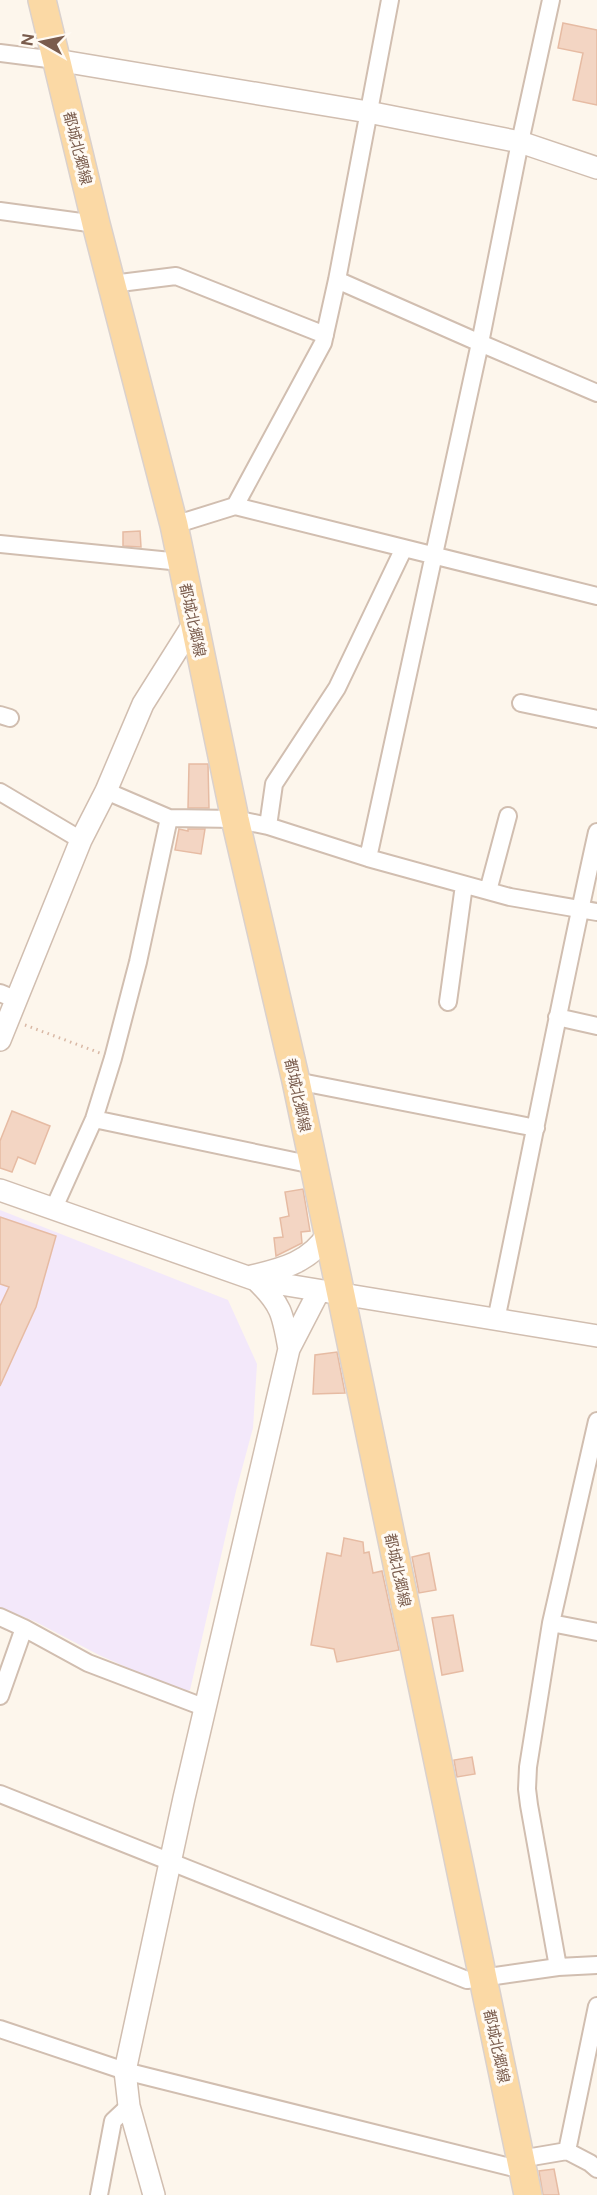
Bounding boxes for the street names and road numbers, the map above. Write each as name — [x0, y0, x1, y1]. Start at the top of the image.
street label: 都城北郷線 — [61, 110, 95, 186]
street label: 都城北郷線 — [177, 582, 209, 658]
street label: 都城北郷線 — [282, 1057, 314, 1133]
street label: 都城北郷線 — [382, 1532, 414, 1608]
street label: 都城北郷線 — [481, 2008, 513, 2084]

